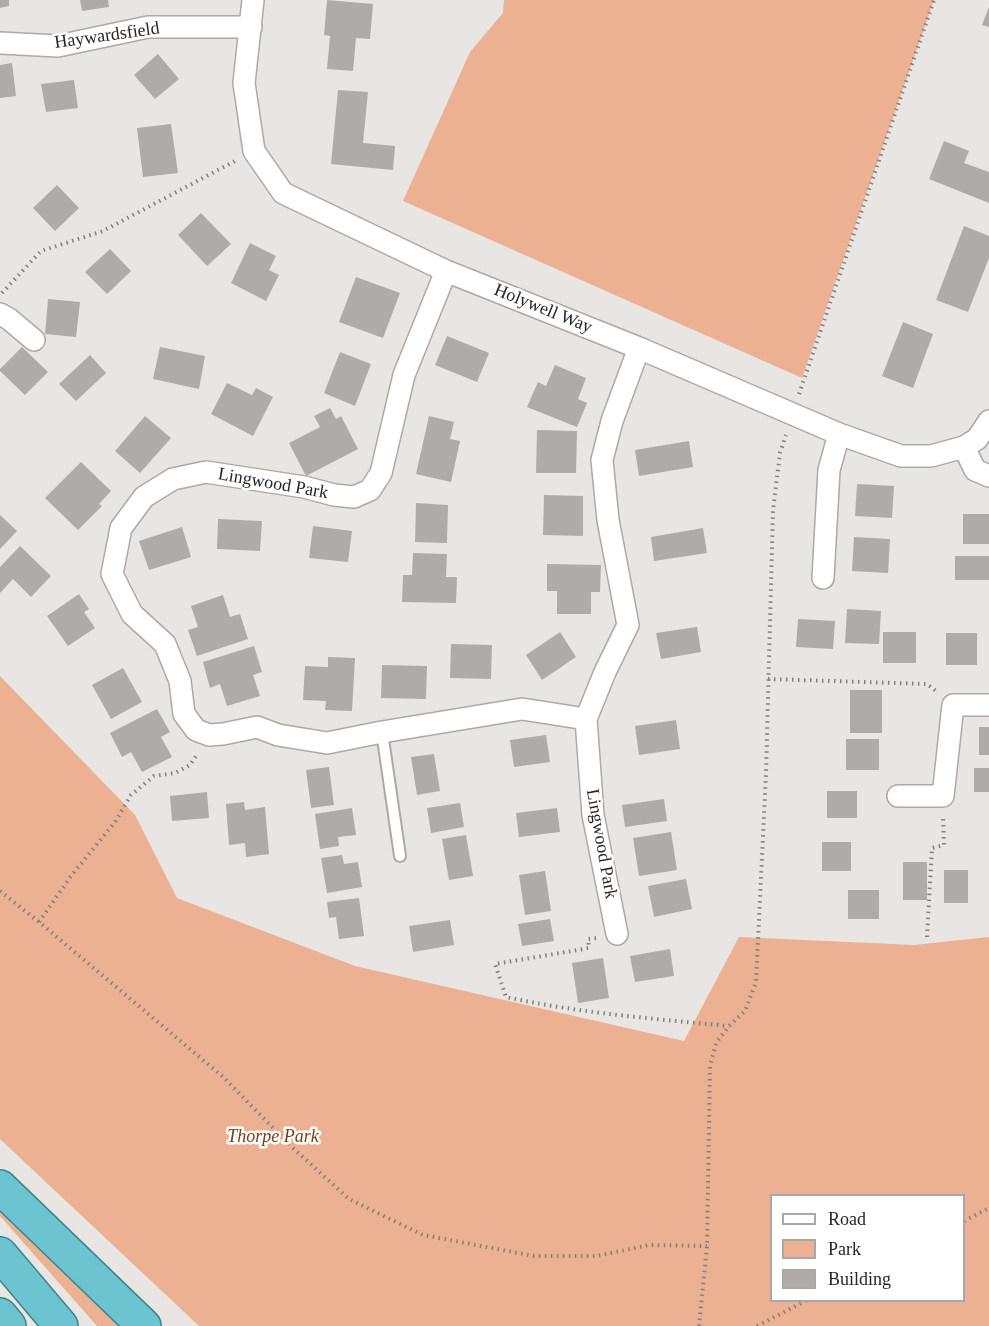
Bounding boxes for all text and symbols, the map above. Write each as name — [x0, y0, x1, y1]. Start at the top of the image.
street label: Haywardsfield — [53, 18, 161, 54]
street label: Holywell Way — [491, 280, 595, 338]
street label: Lingwood Park — [216, 464, 330, 504]
street label: Lingwood Park — [581, 787, 621, 901]
park label: Thorpe Park — [227, 1126, 319, 1148]
legend — [770, 1194, 965, 1302]
text: Road — [828, 1209, 866, 1229]
text: Park — [828, 1239, 861, 1259]
text: Building — [828, 1269, 891, 1289]

